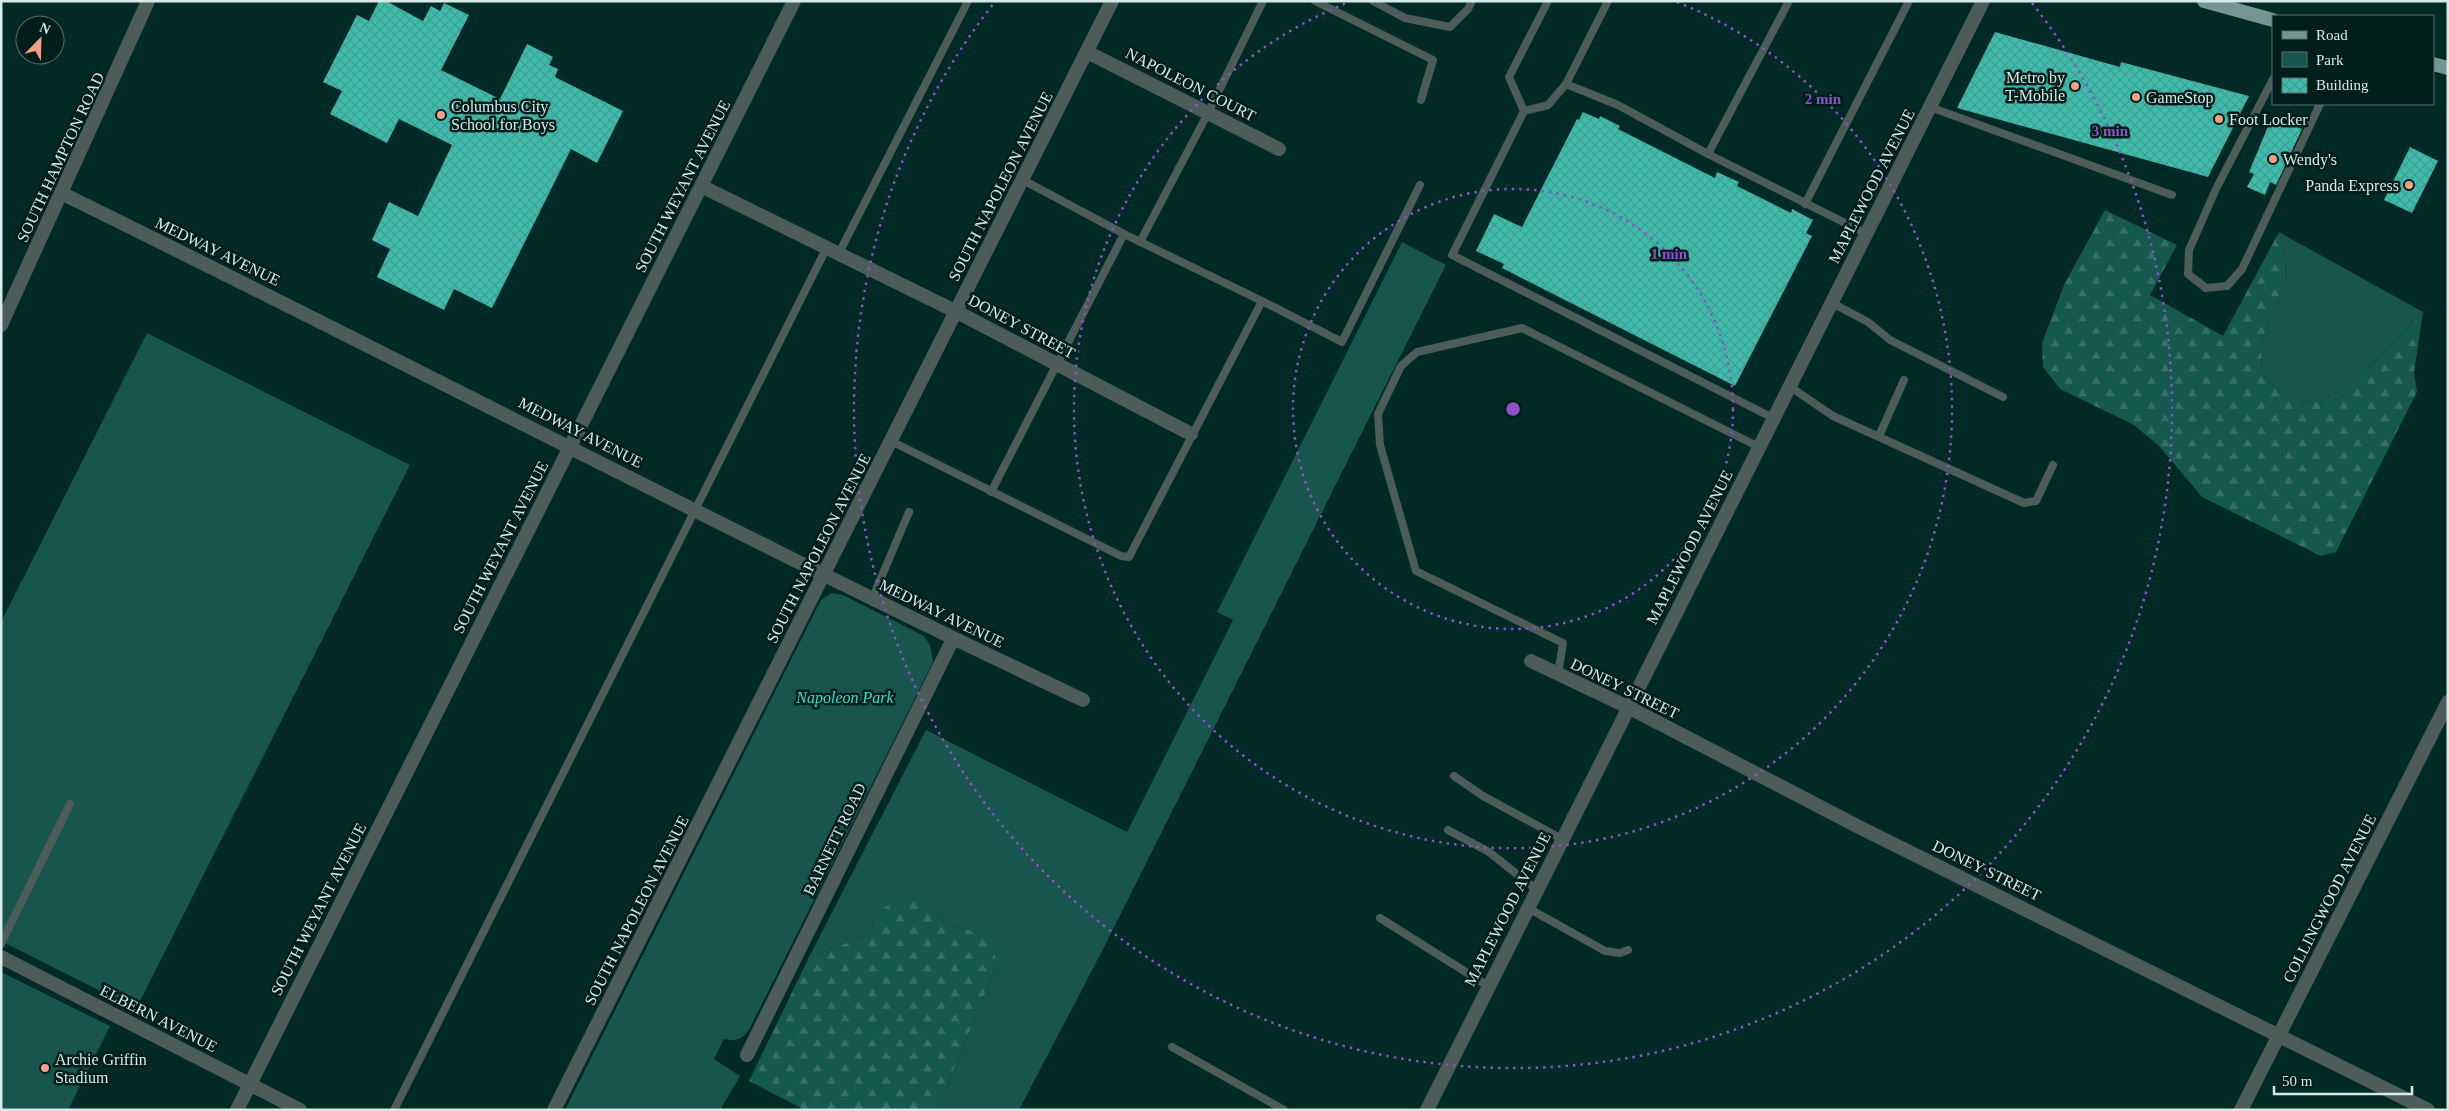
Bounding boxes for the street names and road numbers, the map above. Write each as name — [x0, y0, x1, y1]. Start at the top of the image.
street label: NAPOLEON COURT — [1123, 44, 1259, 125]
street label: SOUTH HAMPTON ROAD — [14, 70, 107, 245]
street label: SOUTH NAPOLEON AVENUE — [945, 89, 1056, 284]
street label: SOUTH WEYANT AVENUE — [631, 97, 733, 275]
street label: MAPLEWOOD AVENUE — [1825, 106, 1918, 266]
street label: MEDWAY AVENUE — [153, 214, 283, 289]
street label: DONEY STREET — [966, 291, 1078, 362]
street label: MEDWAY AVENUE — [516, 394, 646, 471]
street label: SOUTH NAPOLEON AVENUE — [763, 451, 874, 646]
street label: SOUTH WEYANT AVENUE — [449, 458, 551, 636]
street label: MAPLEWOOD AVENUE — [1643, 467, 1736, 627]
street label: MEDWAY AVENUE — [877, 576, 1007, 651]
street label: DONEY STREET — [1568, 655, 1682, 722]
street label: BARNETT ROAD — [800, 780, 869, 898]
street label: COLLINGWOOD AVENUE — [2279, 811, 2379, 985]
street label: SOUTH NAPOLEON AVENUE — [581, 813, 692, 1008]
street label: SOUTH WEYANT AVENUE — [267, 820, 369, 998]
street label: MAPLEWOOD AVENUE — [1461, 829, 1554, 989]
street label: DONEY STREET — [1930, 837, 2044, 904]
street label: ELBERN AVENUE — [97, 982, 220, 1055]

